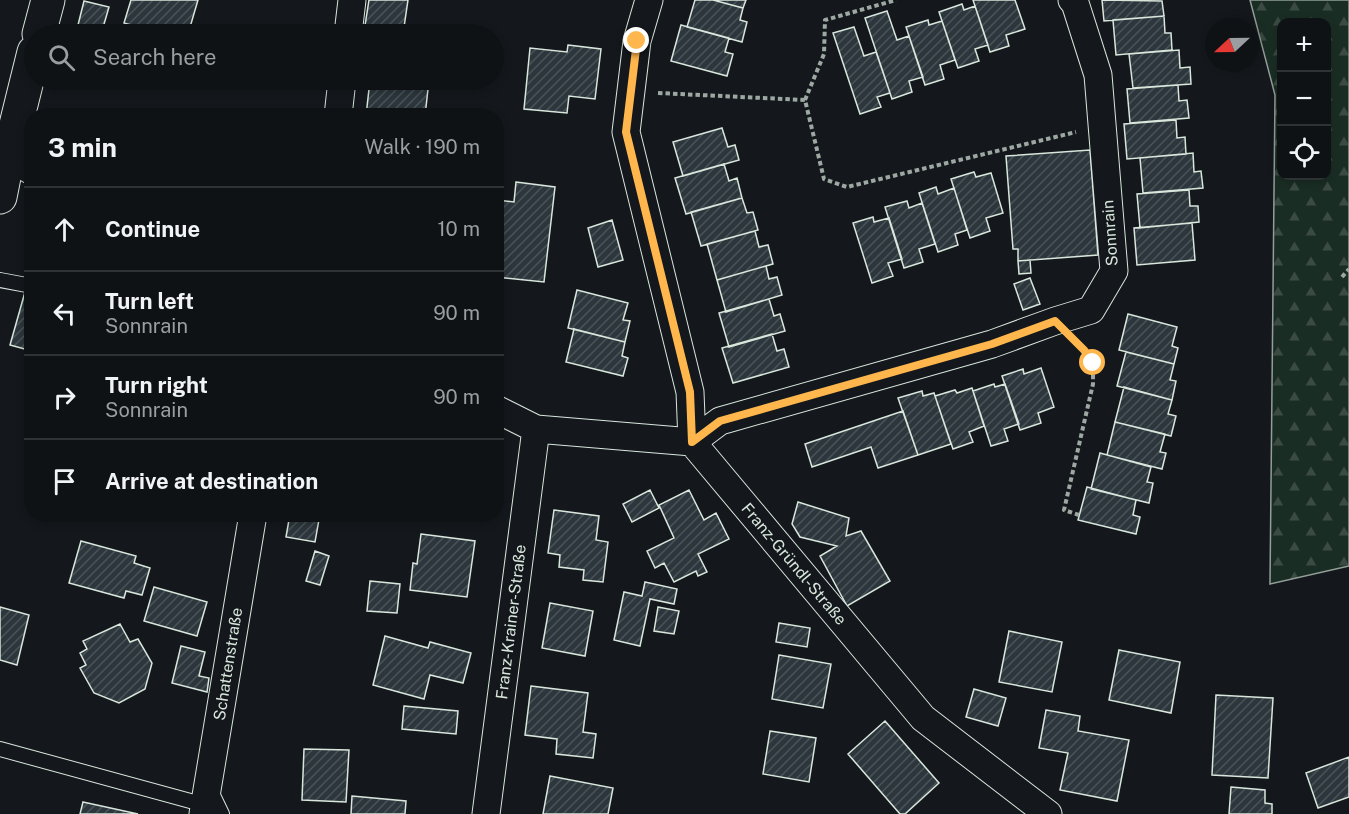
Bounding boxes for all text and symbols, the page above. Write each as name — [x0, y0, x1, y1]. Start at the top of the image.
north arrow — [1205, 18, 1259, 72]
map controls — [1277, 18, 1331, 180]
button: + — [1277, 18, 1331, 72]
search box — [24, 24, 504, 90]
route end — [623, 27, 649, 53]
icon: search — [45, 41, 78, 74]
text: Search here — [93, 44, 217, 70]
button: − — [1277, 72, 1331, 126]
button: locate — [1277, 126, 1331, 180]
text: 3 min — [48, 132, 117, 163]
text: Walk · 190 m — [364, 135, 480, 159]
street label: Sonnrain — [1098, 199, 1122, 267]
icon: ahead — [48, 213, 81, 246]
text: Continue — [105, 216, 200, 242]
text: 10 m — [437, 217, 480, 241]
text: Turn left — [105, 288, 194, 314]
icon: left — [48, 297, 81, 330]
text: 90 m — [433, 301, 480, 325]
text: Sonnrain — [105, 314, 188, 338]
route start — [1079, 349, 1105, 375]
text: Turn right — [105, 372, 208, 398]
icon: right — [48, 381, 81, 414]
text: 90 m — [433, 385, 480, 409]
text: Sonnrain — [105, 398, 188, 422]
icon: arrive — [48, 465, 81, 498]
text: Arrive at destination — [105, 468, 318, 494]
street label: Franz-Gründl-Straße — [737, 499, 851, 629]
street label: Franz-Krainer-Straße — [492, 543, 530, 701]
street label: Schattenstraße — [210, 606, 246, 722]

